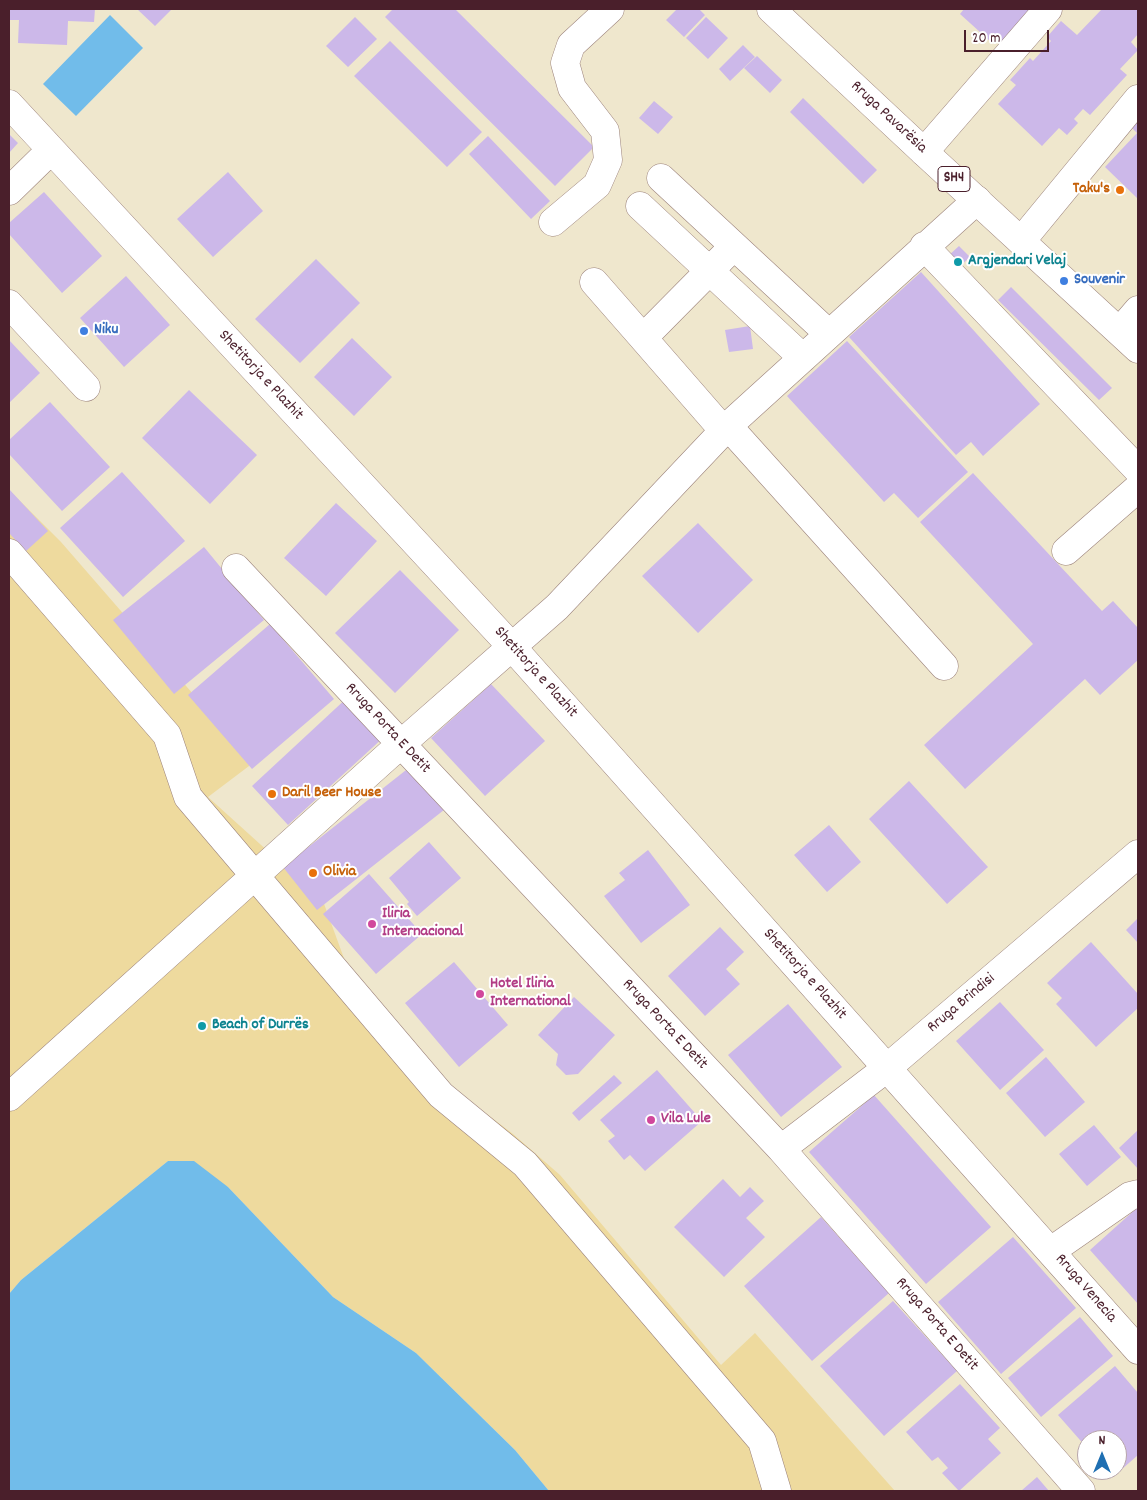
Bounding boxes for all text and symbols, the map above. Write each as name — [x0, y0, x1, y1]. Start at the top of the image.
scale bar — [967, 20, 1052, 52]
text: 20 m — [972, 28, 1000, 50]
street label: Rruga Pavarësia — [846, 78, 930, 158]
road number: SH4 — [938, 166, 970, 192]
place label: Taku's — [1073, 180, 1110, 200]
marker: Taku's — [1114, 184, 1126, 196]
place label: Argjendari Velaj — [968, 252, 1066, 272]
marker: Argjendari Velaj — [952, 256, 964, 268]
place label: Souvenir — [1074, 271, 1125, 291]
marker: Souvenir — [1058, 275, 1070, 287]
place label: Niku — [94, 321, 118, 341]
marker: Niku — [78, 325, 90, 337]
street label: Shetitorja e Plazhit — [213, 327, 307, 425]
street label: Shetitorja e Plazhit — [489, 623, 581, 723]
street label: Rruga Porta E Detit — [340, 680, 434, 778]
place label: Daril Beer House — [282, 784, 381, 804]
marker: Daril Beer House — [266, 788, 278, 800]
place label: Olivia — [323, 863, 356, 883]
marker: Olivia — [307, 867, 319, 879]
place label: Iliria Internacional — [382, 905, 463, 943]
marker: Iliria Internacional — [366, 918, 378, 930]
street label: Shetitorja e Plazhit — [758, 925, 850, 1025]
street label: Rruga Brindisi — [924, 970, 1000, 1038]
place label: Hotel Iliria International — [490, 975, 571, 1013]
street label: Rruga Porta E Detit — [617, 976, 711, 1074]
marker: Hotel Iliria International — [474, 988, 486, 1000]
place label: Beach of Durrës — [212, 1016, 309, 1036]
marker: Beach of Durrës — [196, 1020, 208, 1032]
place label: Vila Lule — [661, 1110, 711, 1130]
marker: Vila Lule — [645, 1114, 657, 1126]
street label: Rruga Venecia — [1050, 1251, 1120, 1327]
street label: Rruga Porta E Detit — [890, 1274, 982, 1376]
north arrow — [1077, 1430, 1127, 1480]
text: N — [1099, 1431, 1105, 1451]

